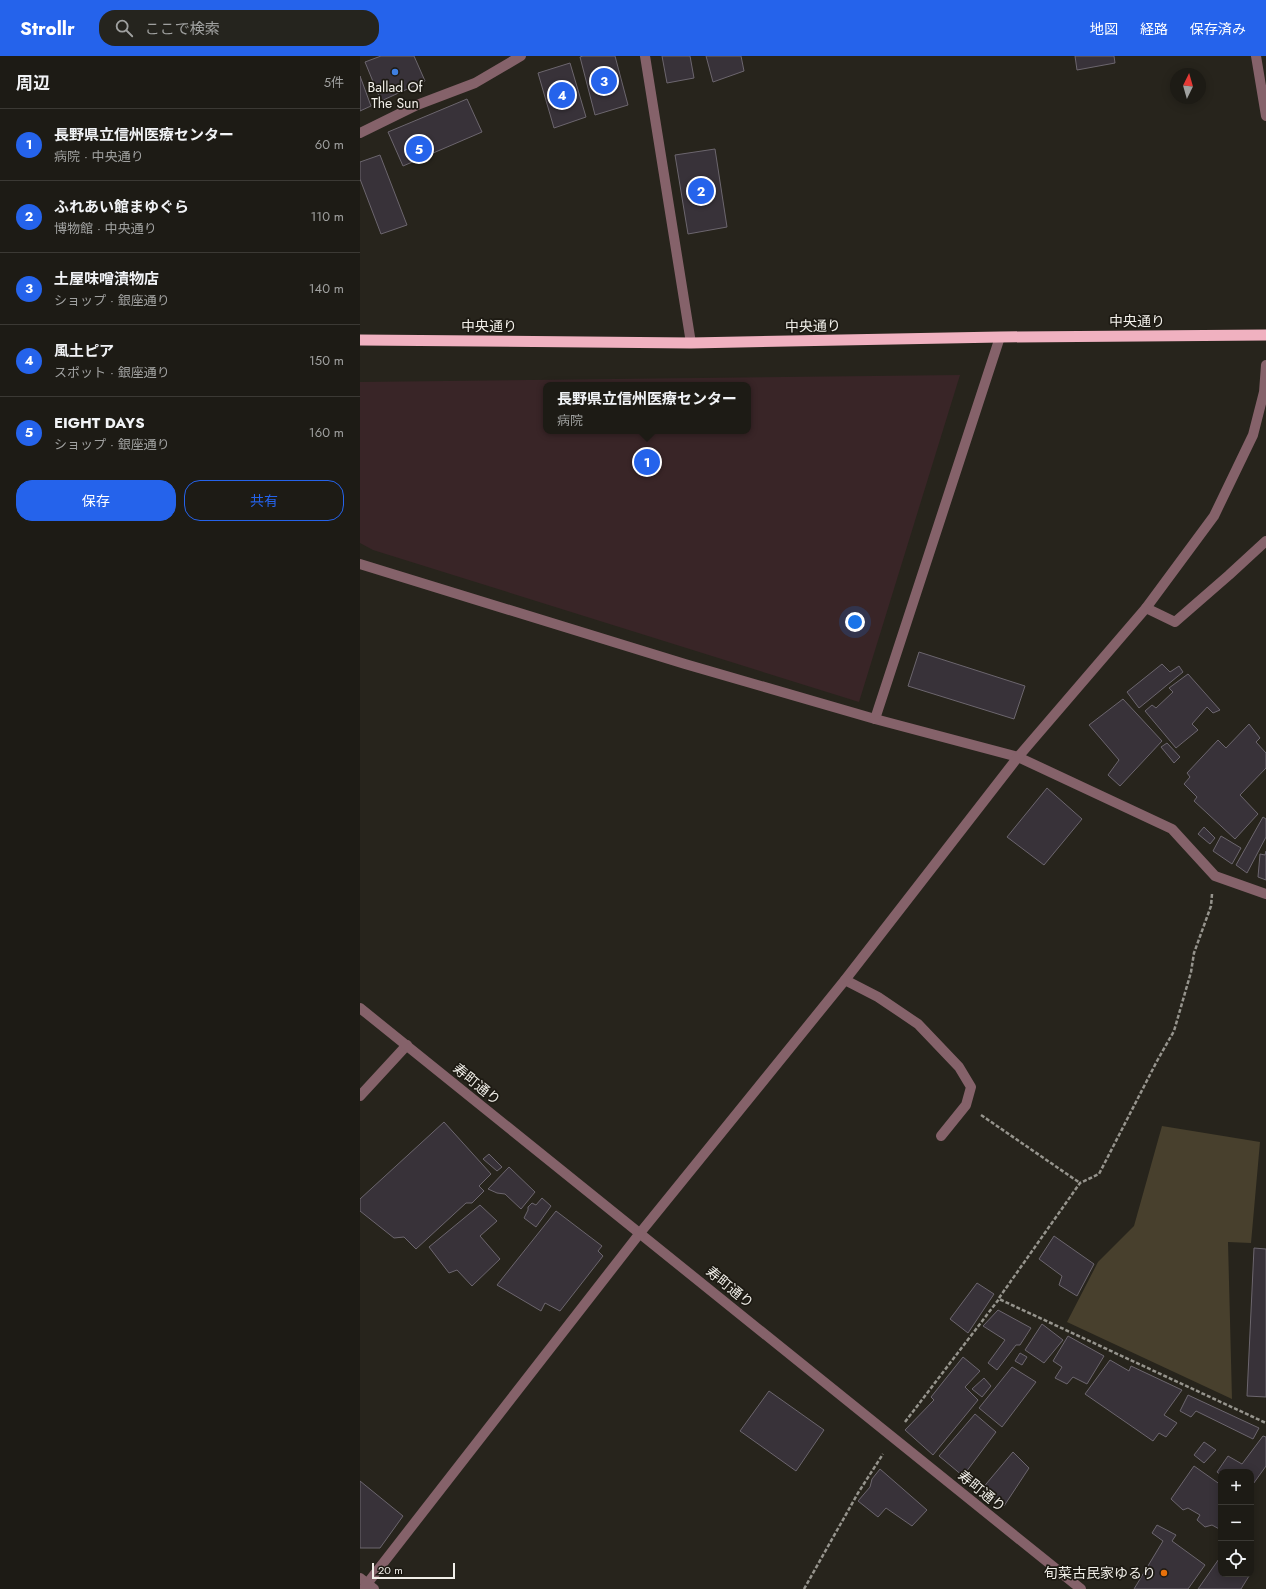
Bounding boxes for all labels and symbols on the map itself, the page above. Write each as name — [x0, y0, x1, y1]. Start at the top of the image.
pin: 3 — [591, 66, 617, 96]
marker: Ballad Of The Sun — [390, 67, 400, 77]
north arrow — [1170, 68, 1206, 104]
place label: Ballad Of The Sun — [368, 77, 423, 113]
pin: 4 — [549, 80, 575, 110]
pin: 5 — [406, 134, 432, 164]
pin: 2 — [688, 176, 714, 206]
street label: 中央通り — [1109, 311, 1165, 331]
street label: 中央通り — [461, 316, 517, 336]
street label: 中央通り — [785, 316, 841, 336]
pin: 1 — [634, 447, 660, 477]
your location — [845, 612, 865, 632]
street label: 寿町通り — [449, 1059, 505, 1109]
street label: 寿町通り — [702, 1262, 758, 1312]
street label: 寿町通り — [954, 1466, 1010, 1516]
scale bar — [372, 1561, 455, 1580]
place label: 旬菜古民家ゆるり — [1044, 1563, 1156, 1583]
marker: 旬菜古民家ゆるり — [1159, 1568, 1169, 1578]

